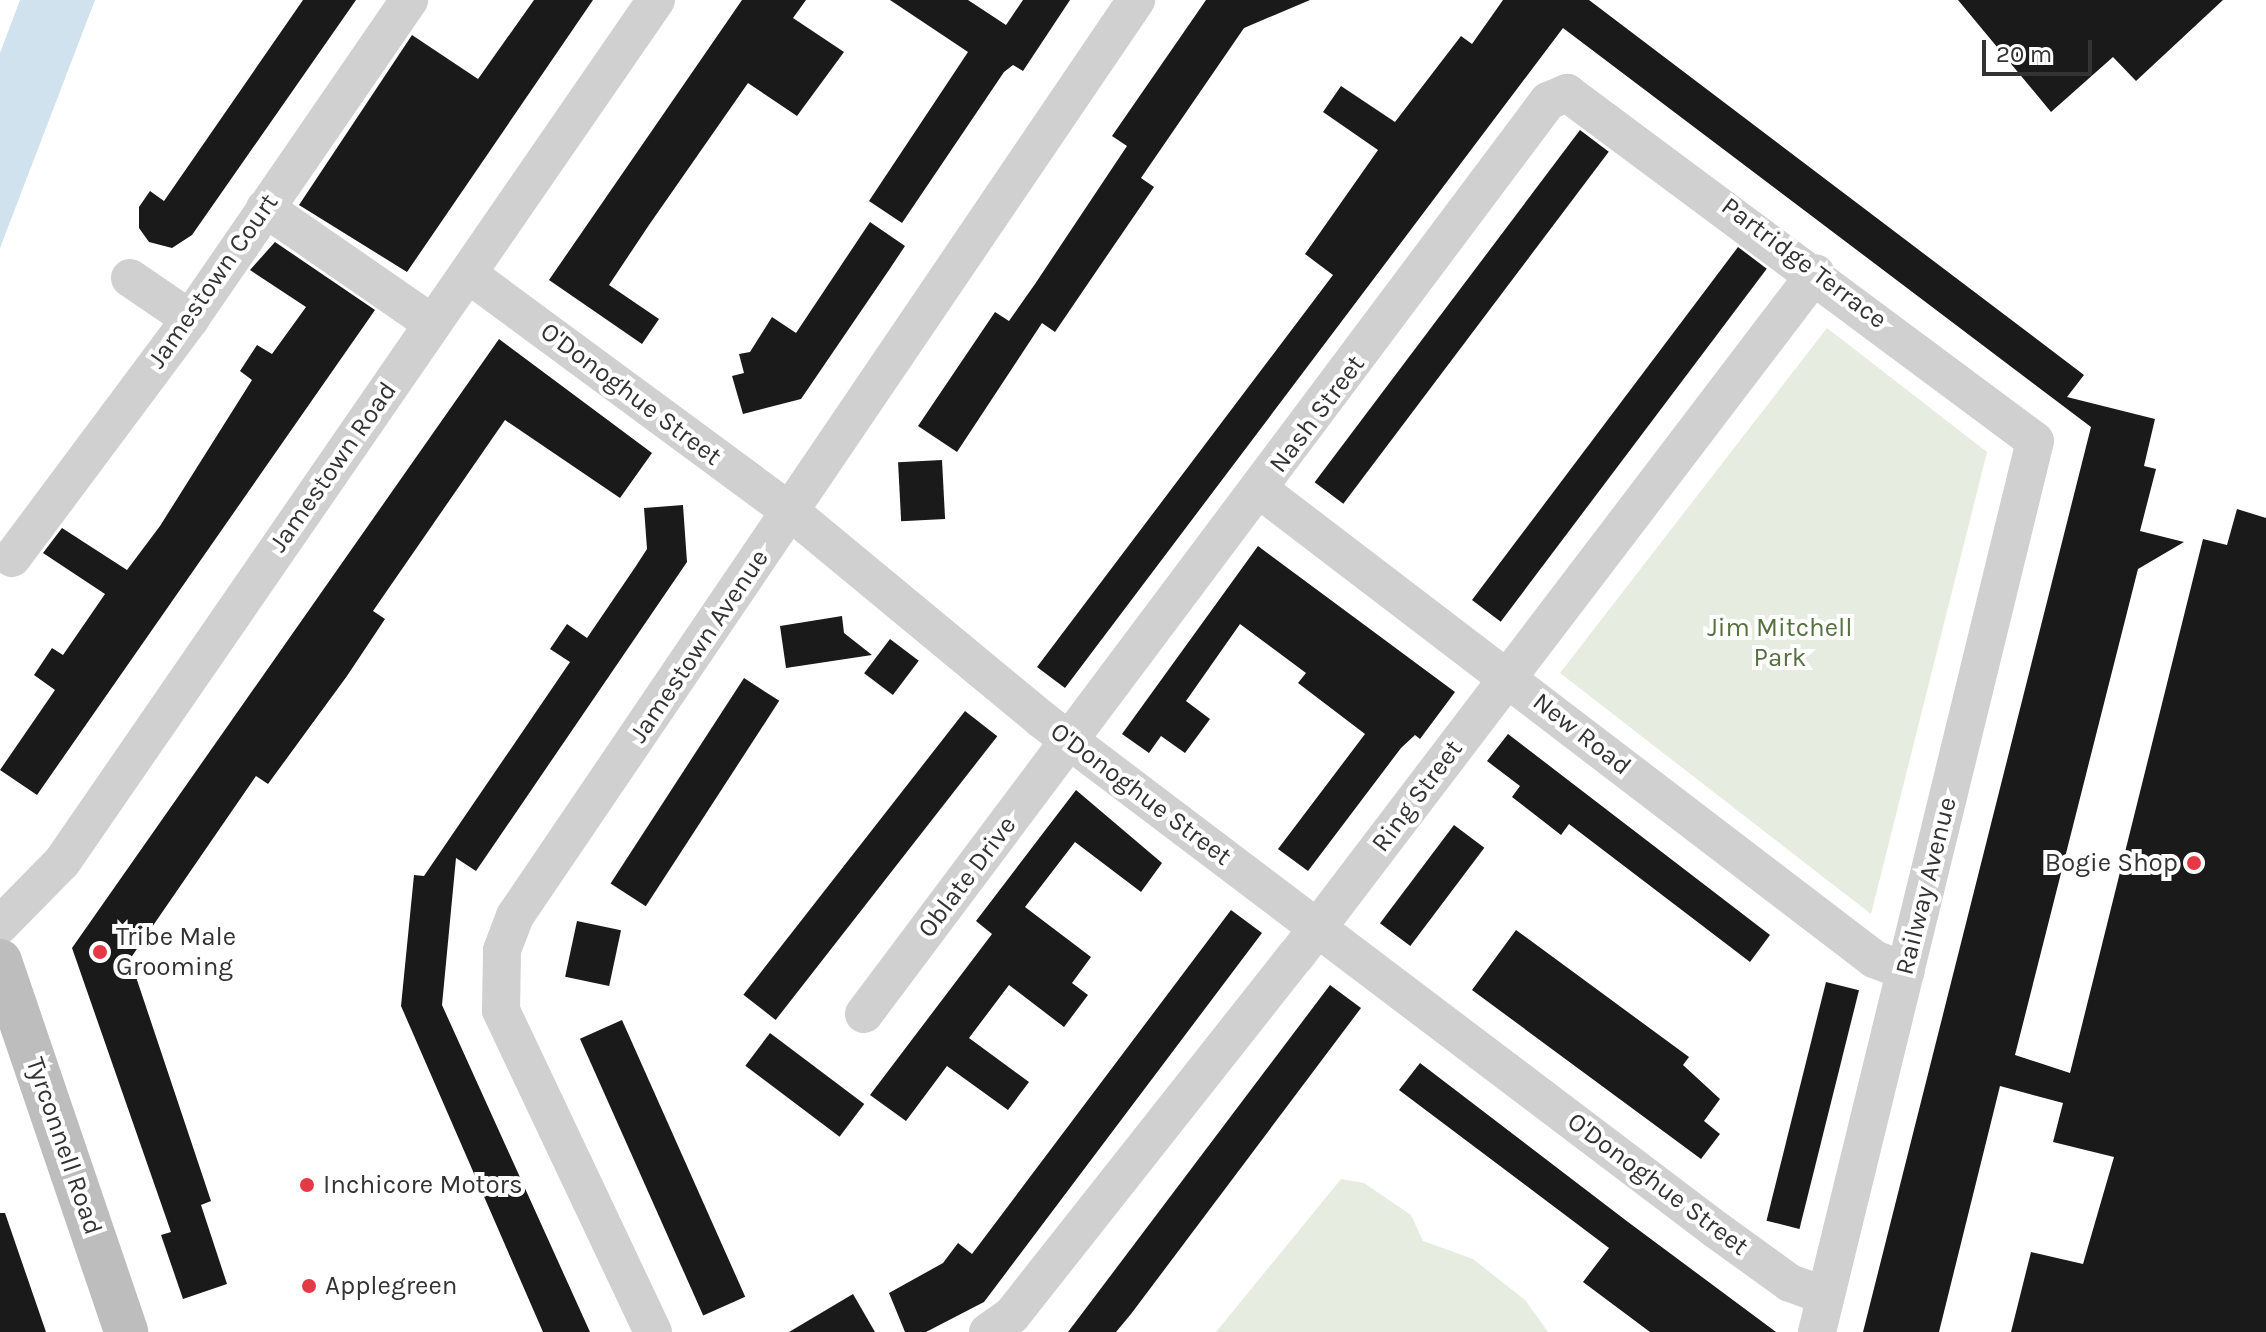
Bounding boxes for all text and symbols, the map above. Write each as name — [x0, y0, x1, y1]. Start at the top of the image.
scale bar — [1986, 24, 2096, 74]
text: 20 m — [1996, 40, 2052, 68]
street label: Jamestown Court — [141, 188, 285, 374]
street label: Partridge Terrace — [1715, 191, 1893, 335]
street label: O'Donoghue Street — [534, 316, 728, 472]
street label: Nash Street — [1263, 349, 1371, 479]
street label: Jamestown Road — [263, 376, 403, 558]
street label: Jamestown Avenue — [623, 543, 775, 749]
park label: Jim Mitchell Park — [1707, 612, 1853, 674]
street label: New Road — [1527, 686, 1637, 782]
street label: O'Donoghue Street — [1044, 716, 1238, 872]
street label: Ring Street — [1365, 734, 1469, 858]
street label: Railway Avenue — [1889, 794, 1963, 978]
street label: Oblate Drive — [911, 810, 1023, 944]
place label: Bogie Shop — [2045, 847, 2178, 879]
marker: Bogie Shop — [2185, 854, 2203, 872]
place label: Tribe Male Grooming — [116, 921, 236, 982]
marker: Tribe Male Grooming — [91, 943, 109, 961]
street label: Tyrconnell Road — [19, 1053, 109, 1239]
street label: O'Donoghue Street — [1561, 1106, 1755, 1262]
place label: Inchicore Motors — [323, 1169, 523, 1201]
marker: Inchicore Motors — [298, 1176, 316, 1194]
place label: Applegreen — [325, 1270, 457, 1302]
marker: Applegreen — [300, 1277, 318, 1295]

